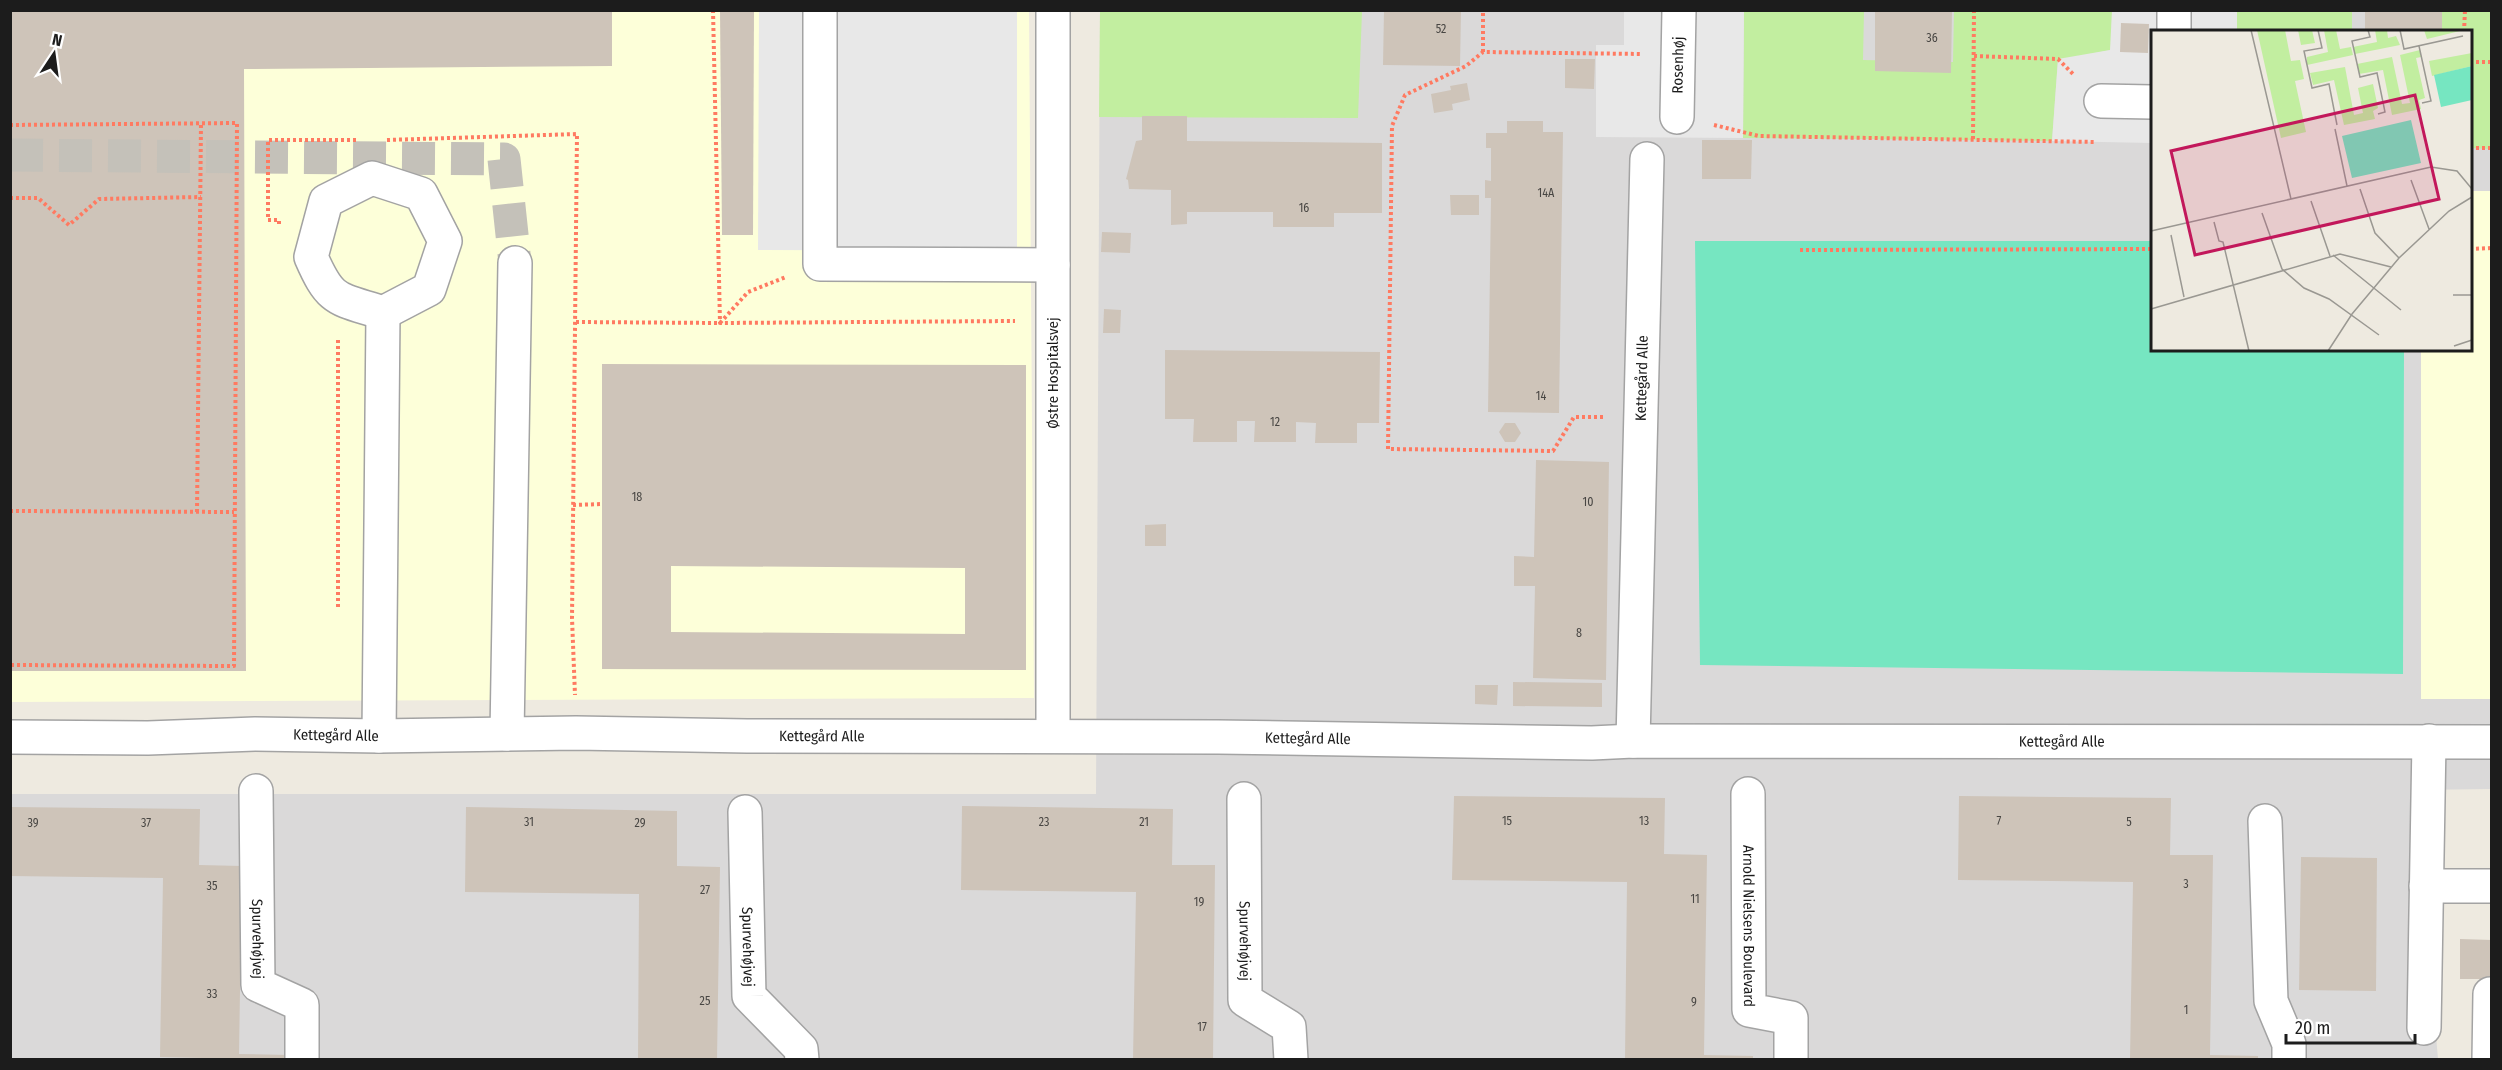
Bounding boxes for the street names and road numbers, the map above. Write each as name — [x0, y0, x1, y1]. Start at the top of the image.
street label: Rosenhøj — [1668, 36, 1688, 94]
street label: Østre Hospitalsvej — [1044, 317, 1062, 429]
street label: Kettegård Alle — [1632, 335, 1652, 421]
street label: Kettegård Alle — [293, 726, 379, 745]
street label: Kettegård Alle — [779, 727, 865, 745]
street label: Kettegård Alle — [1265, 729, 1351, 748]
street label: Kettegård Alle — [2019, 732, 2105, 751]
street label: Arnold Nielsens Boulevard — [1739, 845, 1758, 1007]
street label: Spurvehøjvej — [248, 899, 267, 979]
street label: Spurvehøjvej — [1236, 901, 1254, 981]
street label: Spurvehøjvej — [738, 907, 758, 987]

